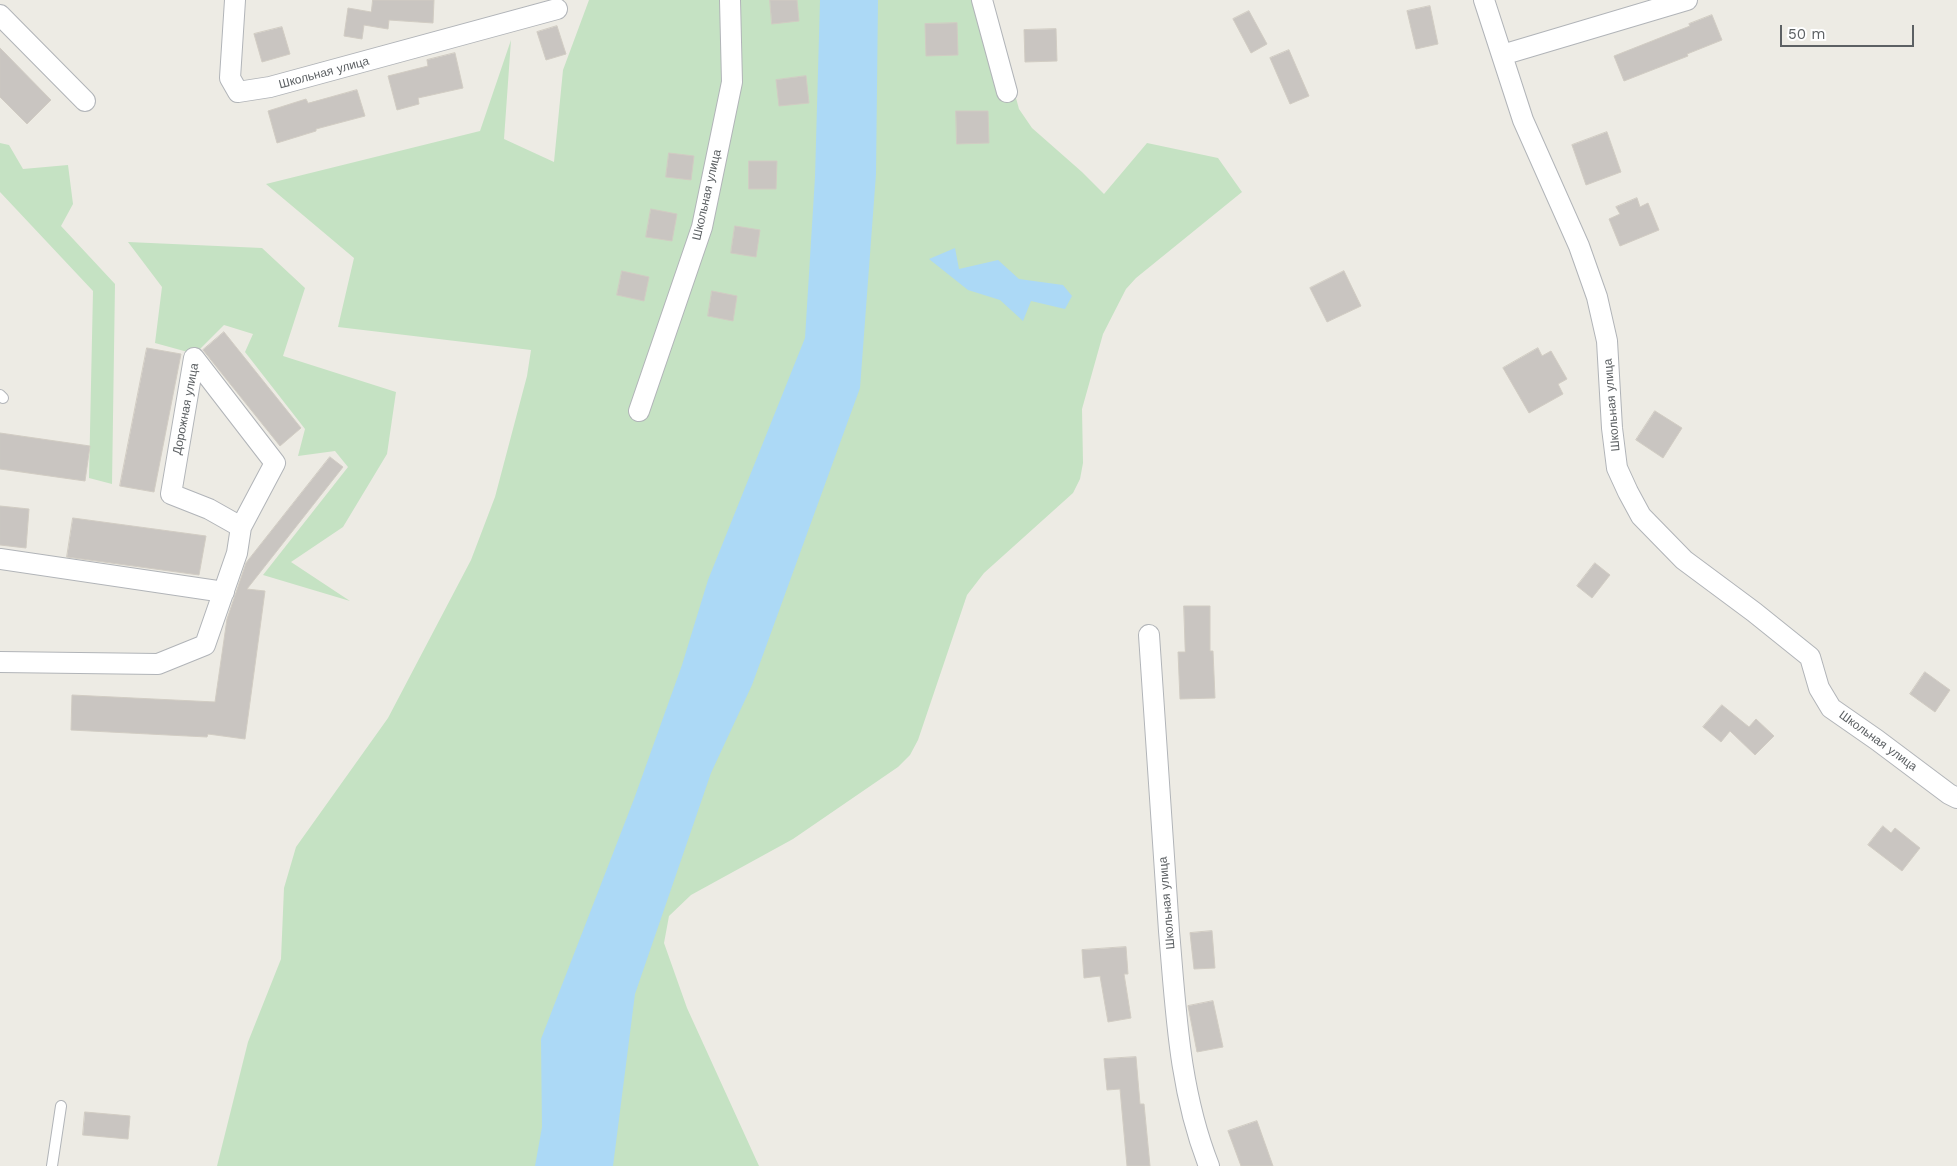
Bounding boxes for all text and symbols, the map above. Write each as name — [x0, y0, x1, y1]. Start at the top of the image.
scale bar — [1782, 15, 1916, 47]
text: 50 m — [1788, 25, 1825, 43]
street label: Школьная улица — [277, 54, 371, 92]
street label: Школьная улица — [690, 148, 724, 242]
street label: Школьная улица — [1601, 358, 1623, 452]
street label: Дорожная улица — [170, 362, 202, 456]
street label: Школьная улица — [1836, 708, 1920, 774]
street label: Школьная улица — [1156, 856, 1178, 950]

